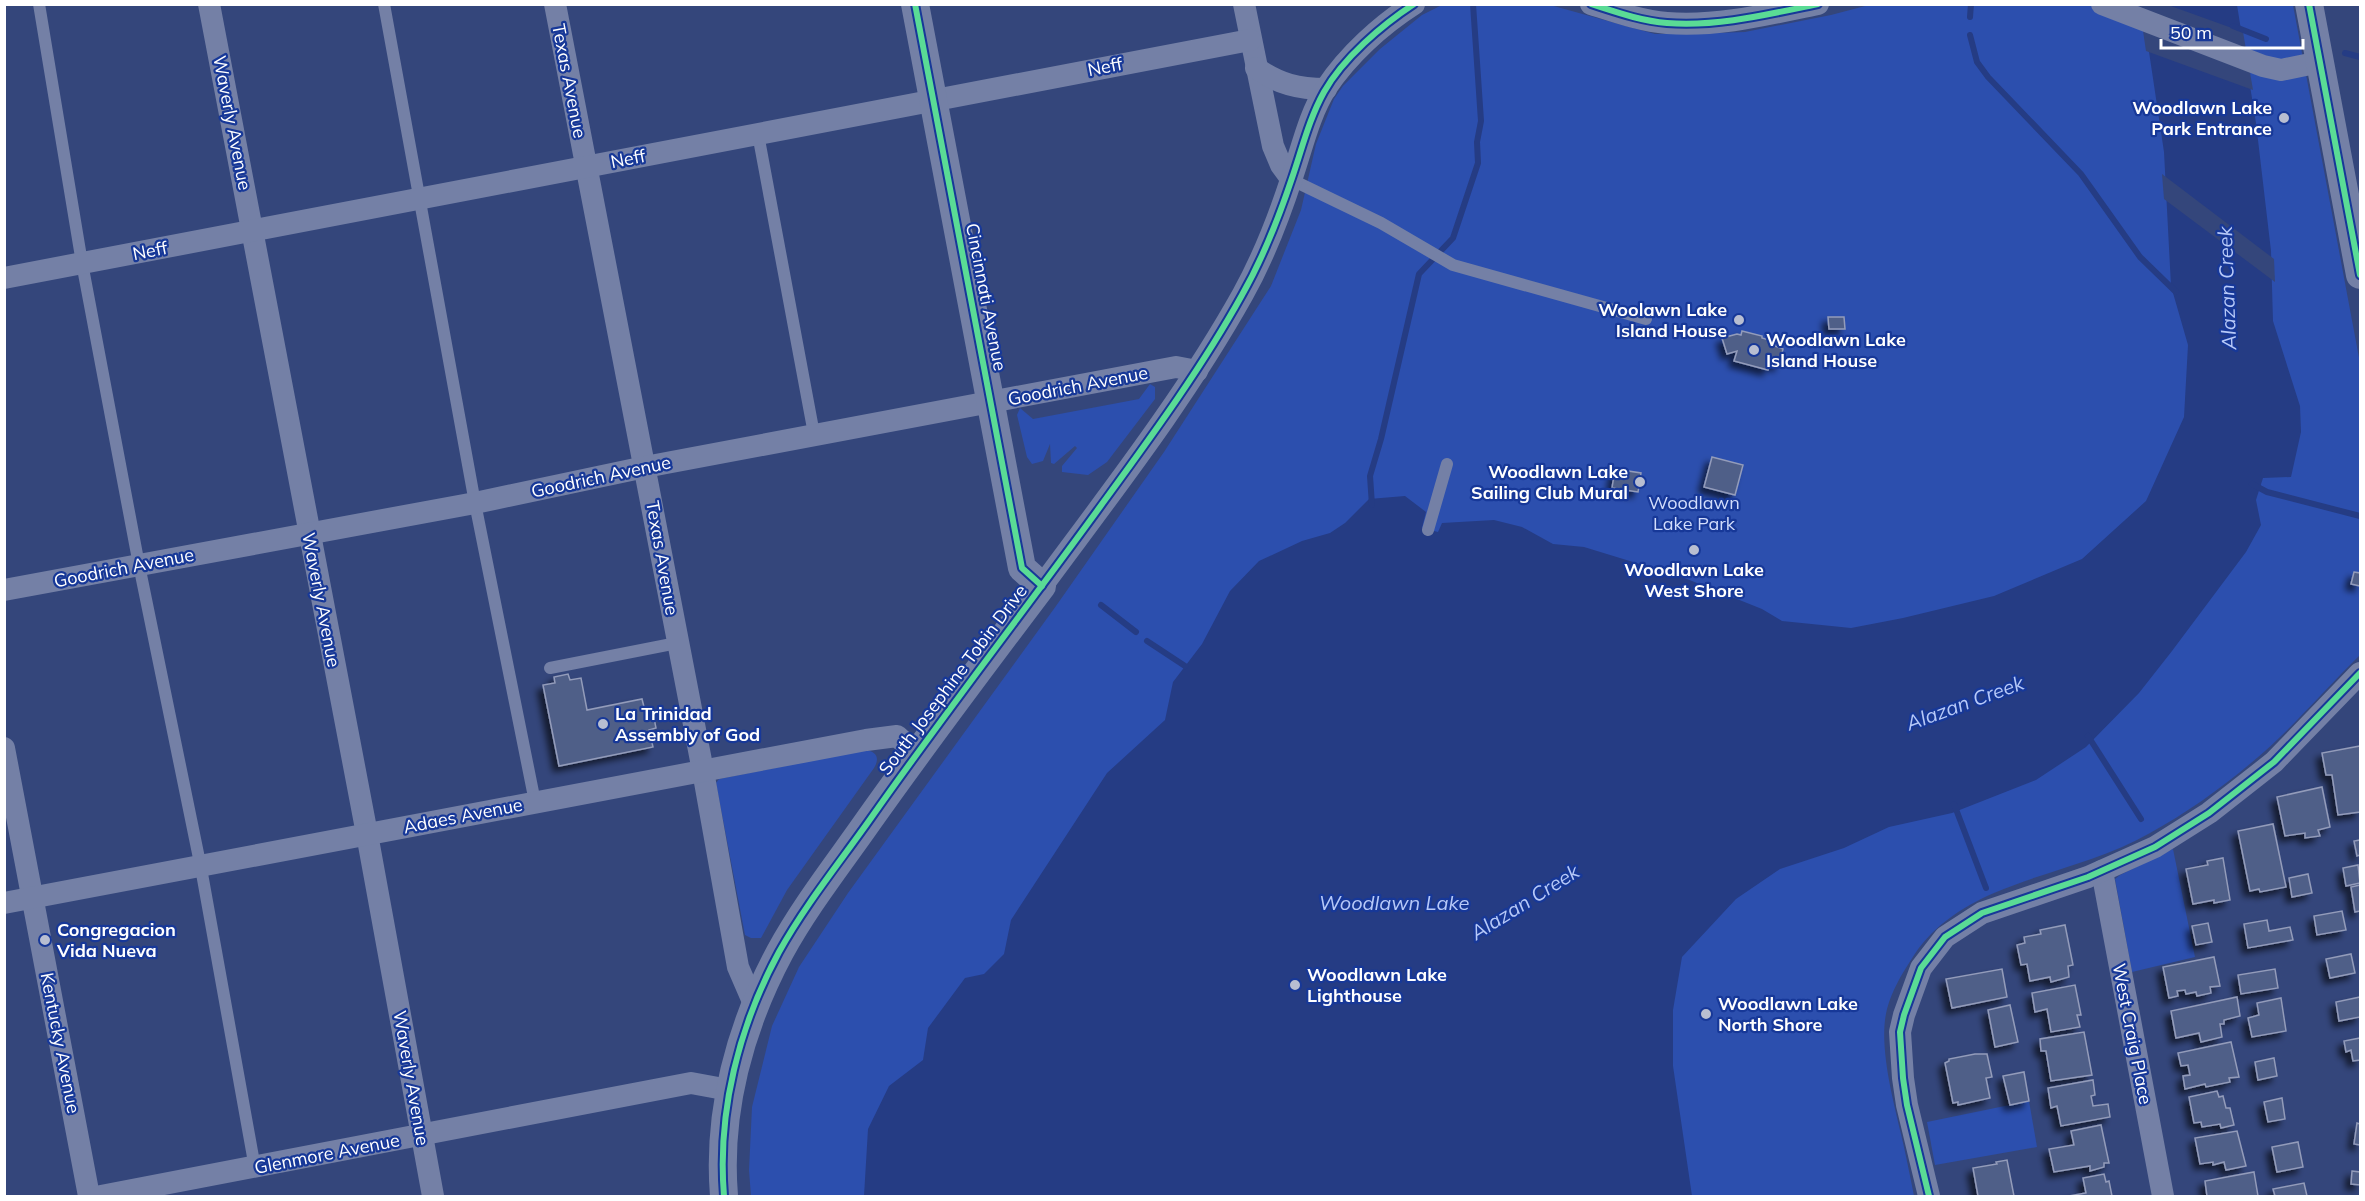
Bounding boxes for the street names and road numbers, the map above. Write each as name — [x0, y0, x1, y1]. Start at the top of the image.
street label: Texas Avenue — [547, 22, 592, 140]
street label: Neff — [1085, 52, 1125, 81]
street label: Waverly Avenue — [208, 54, 257, 192]
street label: Neff — [608, 144, 648, 173]
street label: Cincinnati Avenue — [961, 221, 1012, 373]
street label: Neff — [130, 236, 170, 265]
street label: Goodrich Avenue — [1006, 361, 1150, 410]
street label: Goodrich Avenue — [529, 450, 673, 503]
street label: Texas Avenue — [641, 499, 684, 617]
street label: Waverly Avenue — [297, 531, 346, 669]
street label: Goodrich Avenue — [52, 543, 196, 592]
street label: South Josephine Tobin Drive — [873, 580, 1032, 780]
street label: Adaes Avenue — [401, 793, 524, 838]
street label: West Craig Place — [2108, 961, 2157, 1106]
street label: Kentucky Avenue — [36, 970, 85, 1115]
street label: Waverly Avenue — [388, 1009, 435, 1147]
street label: Glenmore Avenue — [252, 1128, 401, 1179]

